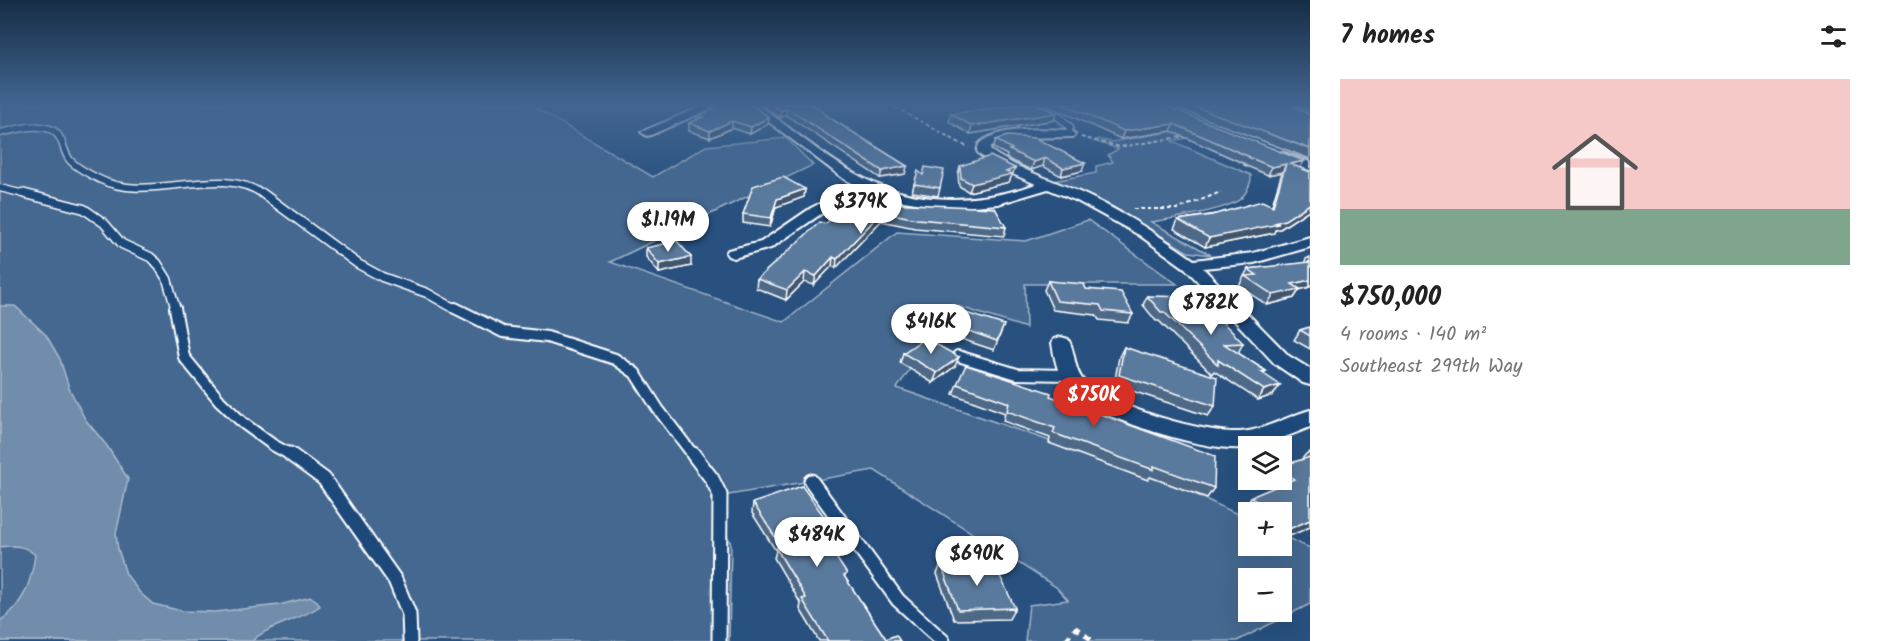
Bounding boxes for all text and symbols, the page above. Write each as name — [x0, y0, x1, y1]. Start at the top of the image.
text: 7 homes — [1340, 15, 1435, 57]
icon: filters — [1817, 20, 1850, 53]
icon: home — [1541, 118, 1649, 226]
pin: $379K — [819, 184, 903, 235]
text: $379K — [834, 187, 888, 219]
pin: $1.19M — [619, 202, 717, 253]
text: $1.19M — [641, 205, 695, 237]
text: $750,000 — [1340, 277, 1441, 319]
pin: $782K — [1169, 285, 1253, 336]
text: $782K — [1183, 288, 1239, 320]
pin: $416K — [889, 304, 973, 355]
text: $416K — [905, 307, 957, 339]
text: 4 rooms · 140 m² — [1340, 319, 1486, 351]
text: Southeast 299th Way — [1340, 351, 1522, 383]
pin: $750K — [1052, 377, 1136, 428]
text: $750K — [1067, 380, 1121, 412]
map controls — [1238, 436, 1292, 622]
button: layers — [1238, 436, 1292, 490]
button: + — [1238, 502, 1292, 556]
pin: $484K — [775, 517, 859, 568]
text: $484K — [788, 520, 846, 552]
pin: $690K — [935, 536, 1019, 587]
text: $690K — [949, 539, 1005, 571]
button: − — [1238, 568, 1292, 622]

